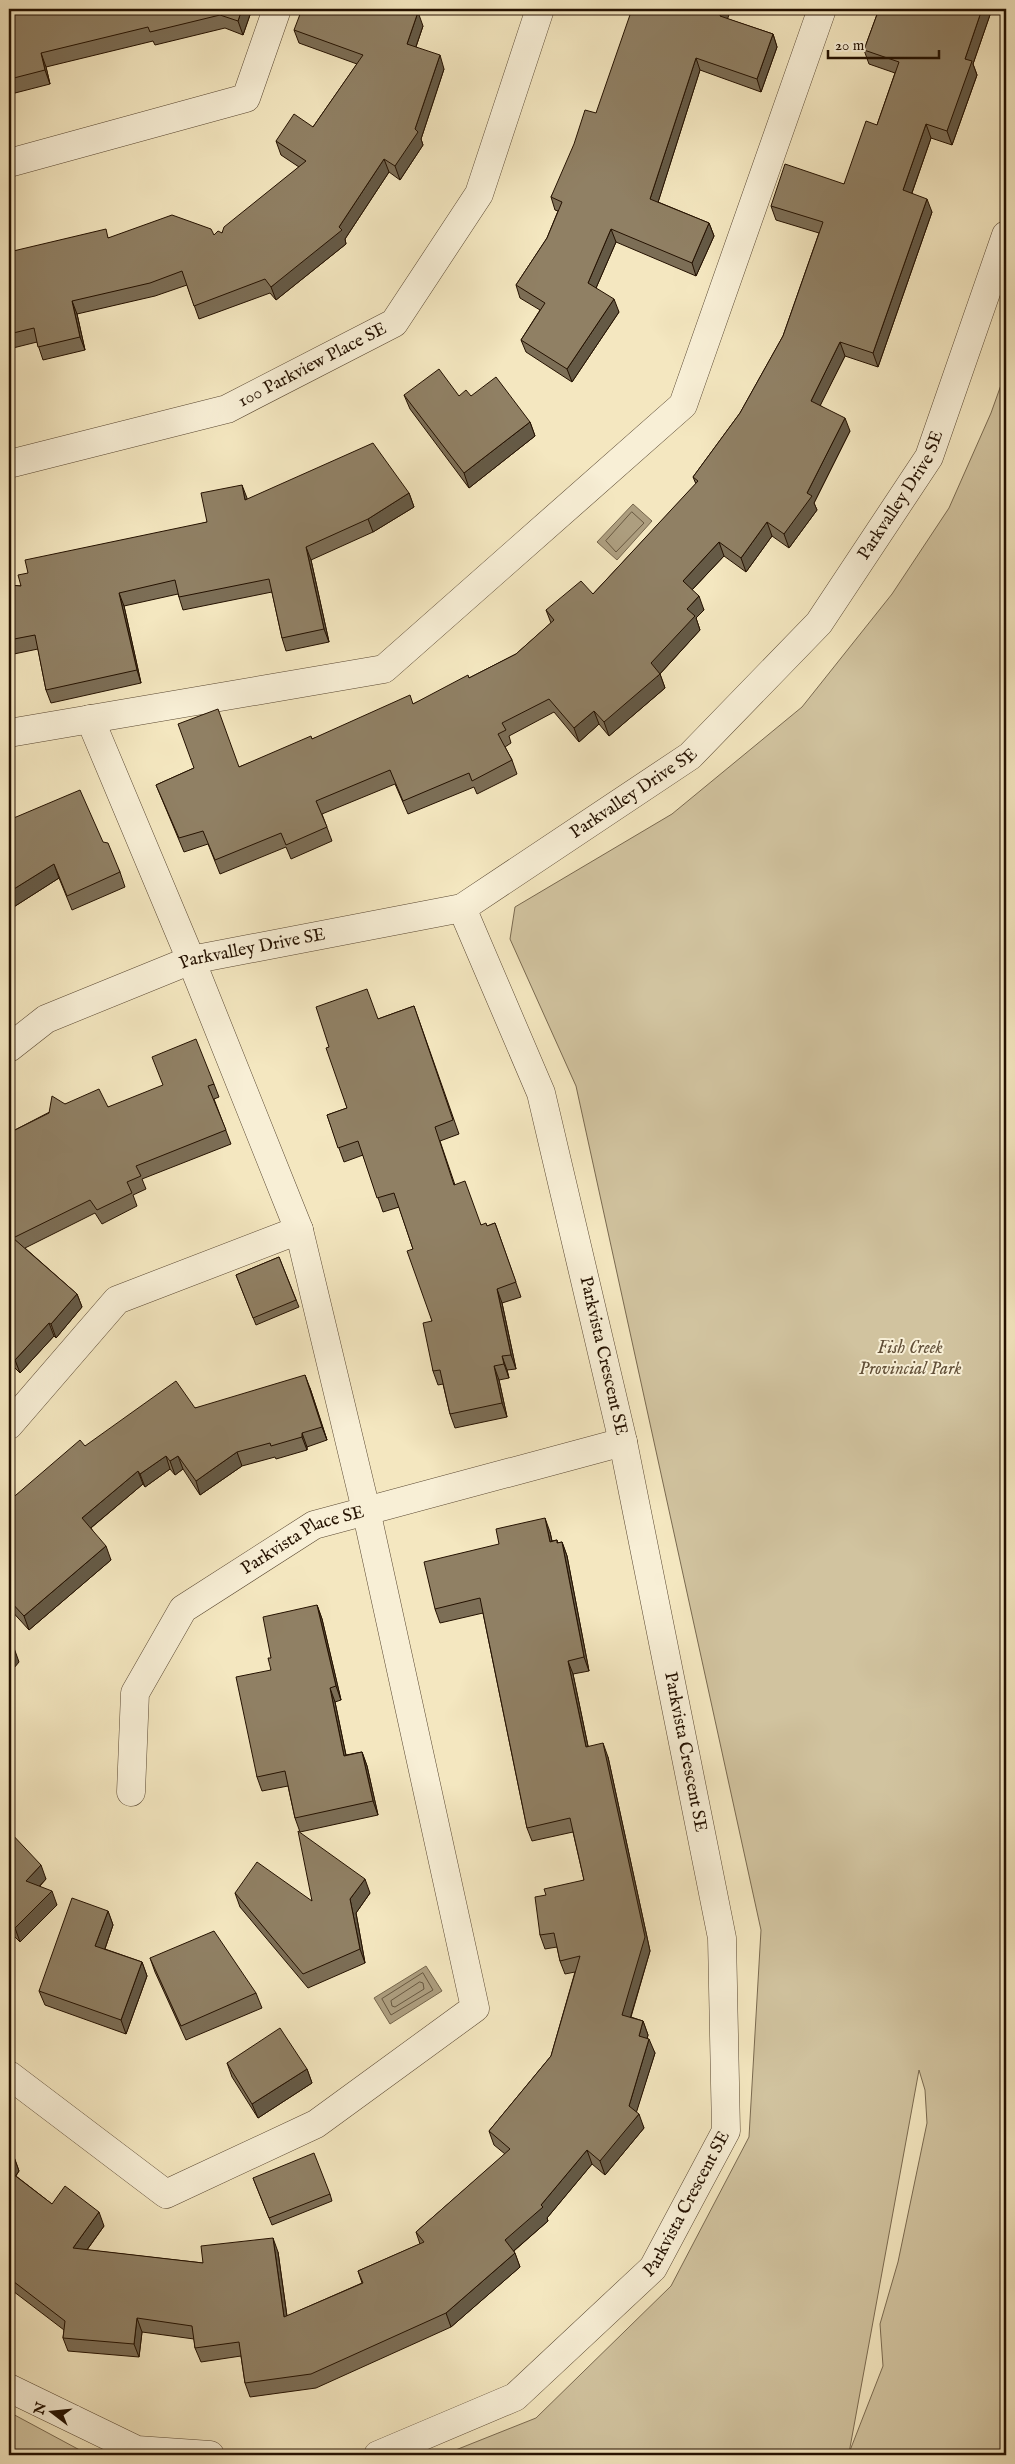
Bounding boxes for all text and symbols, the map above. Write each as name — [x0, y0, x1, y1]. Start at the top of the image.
scale bar — [828, 28, 939, 60]
text: 20 m — [835, 36, 865, 55]
street label: 100 Parkview Place SE — [234, 317, 391, 413]
street label: Parkvalley Drive SE — [852, 427, 949, 564]
street label: Parkvalley Drive SE — [566, 743, 703, 844]
street label: Parkvalley Drive SE — [176, 923, 327, 975]
street label: Parkvista Crescent SE — [574, 1274, 632, 1438]
park label: Fish Creek Provincial Park — [859, 1337, 961, 1381]
street label: Parkvista Place SE — [237, 1501, 367, 1580]
street label: Parkvista Crescent SE — [658, 1670, 712, 1834]
street label: Parkvista Crescent SE — [639, 2127, 735, 2283]
north arrow — [28, 2386, 78, 2436]
text: N — [30, 2400, 51, 2418]

